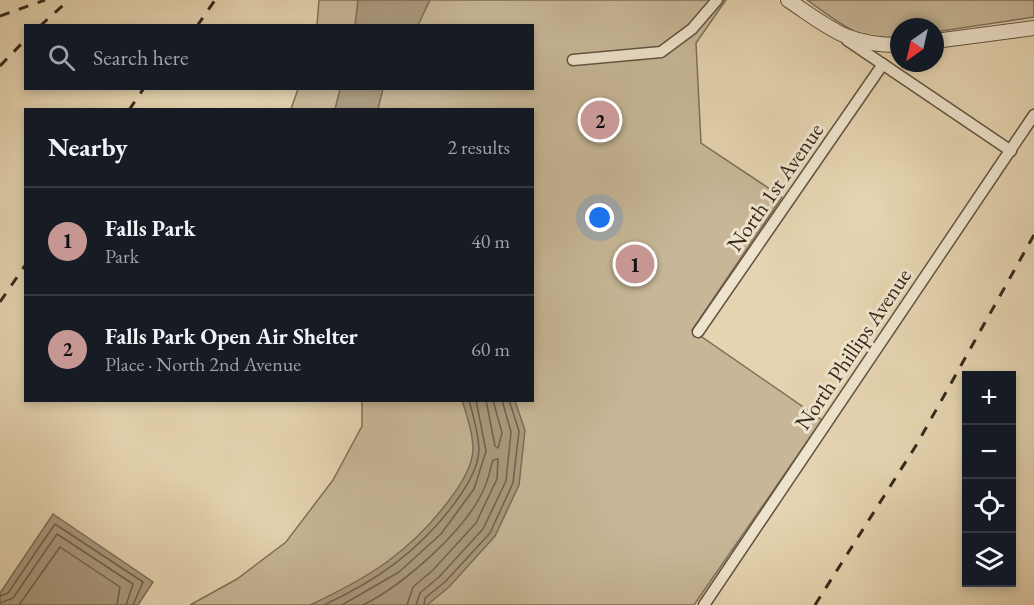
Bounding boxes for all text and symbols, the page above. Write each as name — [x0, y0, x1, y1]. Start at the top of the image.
north arrow — [890, 18, 944, 72]
search box — [24, 24, 534, 90]
icon: search — [45, 41, 78, 74]
text: Search here — [93, 43, 188, 72]
pin: 2 — [580, 98, 620, 142]
street label: North 1st Avenue — [720, 117, 830, 257]
text: Nearby — [48, 130, 128, 164]
text: 2 results — [447, 134, 510, 160]
your location — [585, 203, 614, 232]
text: Falls Park — [105, 214, 195, 243]
text: 1 — [62, 228, 73, 254]
text: 40 m — [471, 228, 510, 254]
pin: 1 — [616, 242, 654, 286]
text: Park — [105, 243, 139, 269]
street label: North Phillips Avenue — [788, 262, 918, 436]
text: Falls Park Open Air Shelter — [105, 322, 358, 351]
text: 2 — [62, 336, 73, 362]
text: 60 m — [471, 336, 510, 362]
text: Place · North 2nd Avenue — [105, 351, 301, 377]
map controls — [962, 371, 1016, 587]
button: + — [962, 371, 1016, 425]
button: − — [962, 425, 1016, 479]
button: locate — [962, 479, 1016, 533]
button: layers — [962, 533, 1016, 587]

